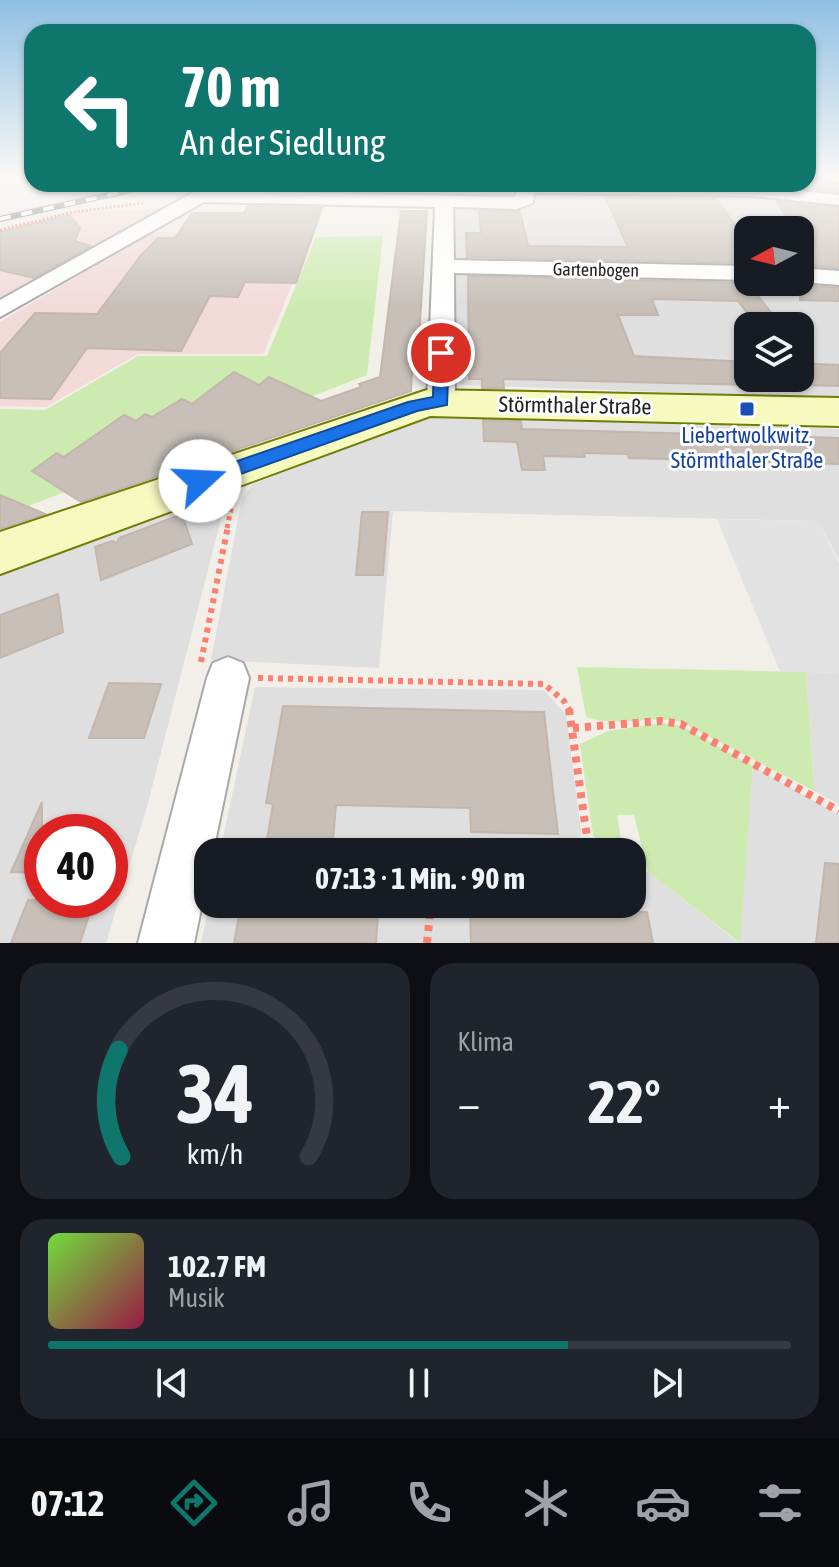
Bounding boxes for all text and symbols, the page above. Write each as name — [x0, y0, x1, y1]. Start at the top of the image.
text: 70 m — [180, 55, 281, 119]
icon: left — [48, 56, 152, 160]
text: An der Siedlung — [180, 121, 386, 163]
north arrow — [734, 216, 814, 296]
map controls — [734, 216, 814, 392]
street label: Gartenbogen — [553, 258, 639, 281]
button: layers — [734, 312, 814, 392]
pin — [407, 319, 475, 387]
icon: arrive — [419, 331, 463, 375]
street label: Störmthaler Straße — [499, 391, 651, 419]
marker: Liebertwolkwitz, Störmthaler Straße — [738, 400, 756, 418]
place label: Liebertwolkwitz, Störmthaler Straße — [671, 422, 823, 473]
position arrow — [158, 439, 242, 523]
speed limit sign: 40 — [24, 814, 128, 918]
text: 07:13 · 1 Min. · 90 m — [315, 861, 525, 895]
text: Klima — [458, 1027, 514, 1057]
text: 34 — [176, 1045, 254, 1141]
text: 22° — [588, 1067, 661, 1136]
text: − — [458, 1077, 480, 1127]
text: + — [768, 1077, 791, 1127]
text: km/h — [186, 1137, 243, 1170]
text: 102.7 FM — [168, 1249, 266, 1283]
text: Musik — [168, 1283, 225, 1313]
icon: previous — [150, 1361, 194, 1405]
icon: pause — [397, 1361, 441, 1405]
icon: next — [645, 1361, 689, 1405]
icon: directions — [166, 1475, 222, 1531]
icon: music — [283, 1475, 339, 1531]
icon: phone — [401, 1475, 457, 1531]
icon: climate — [518, 1475, 574, 1531]
icon: car — [635, 1475, 691, 1531]
icon: filters — [752, 1475, 808, 1531]
text: 07:12 — [31, 1482, 105, 1524]

